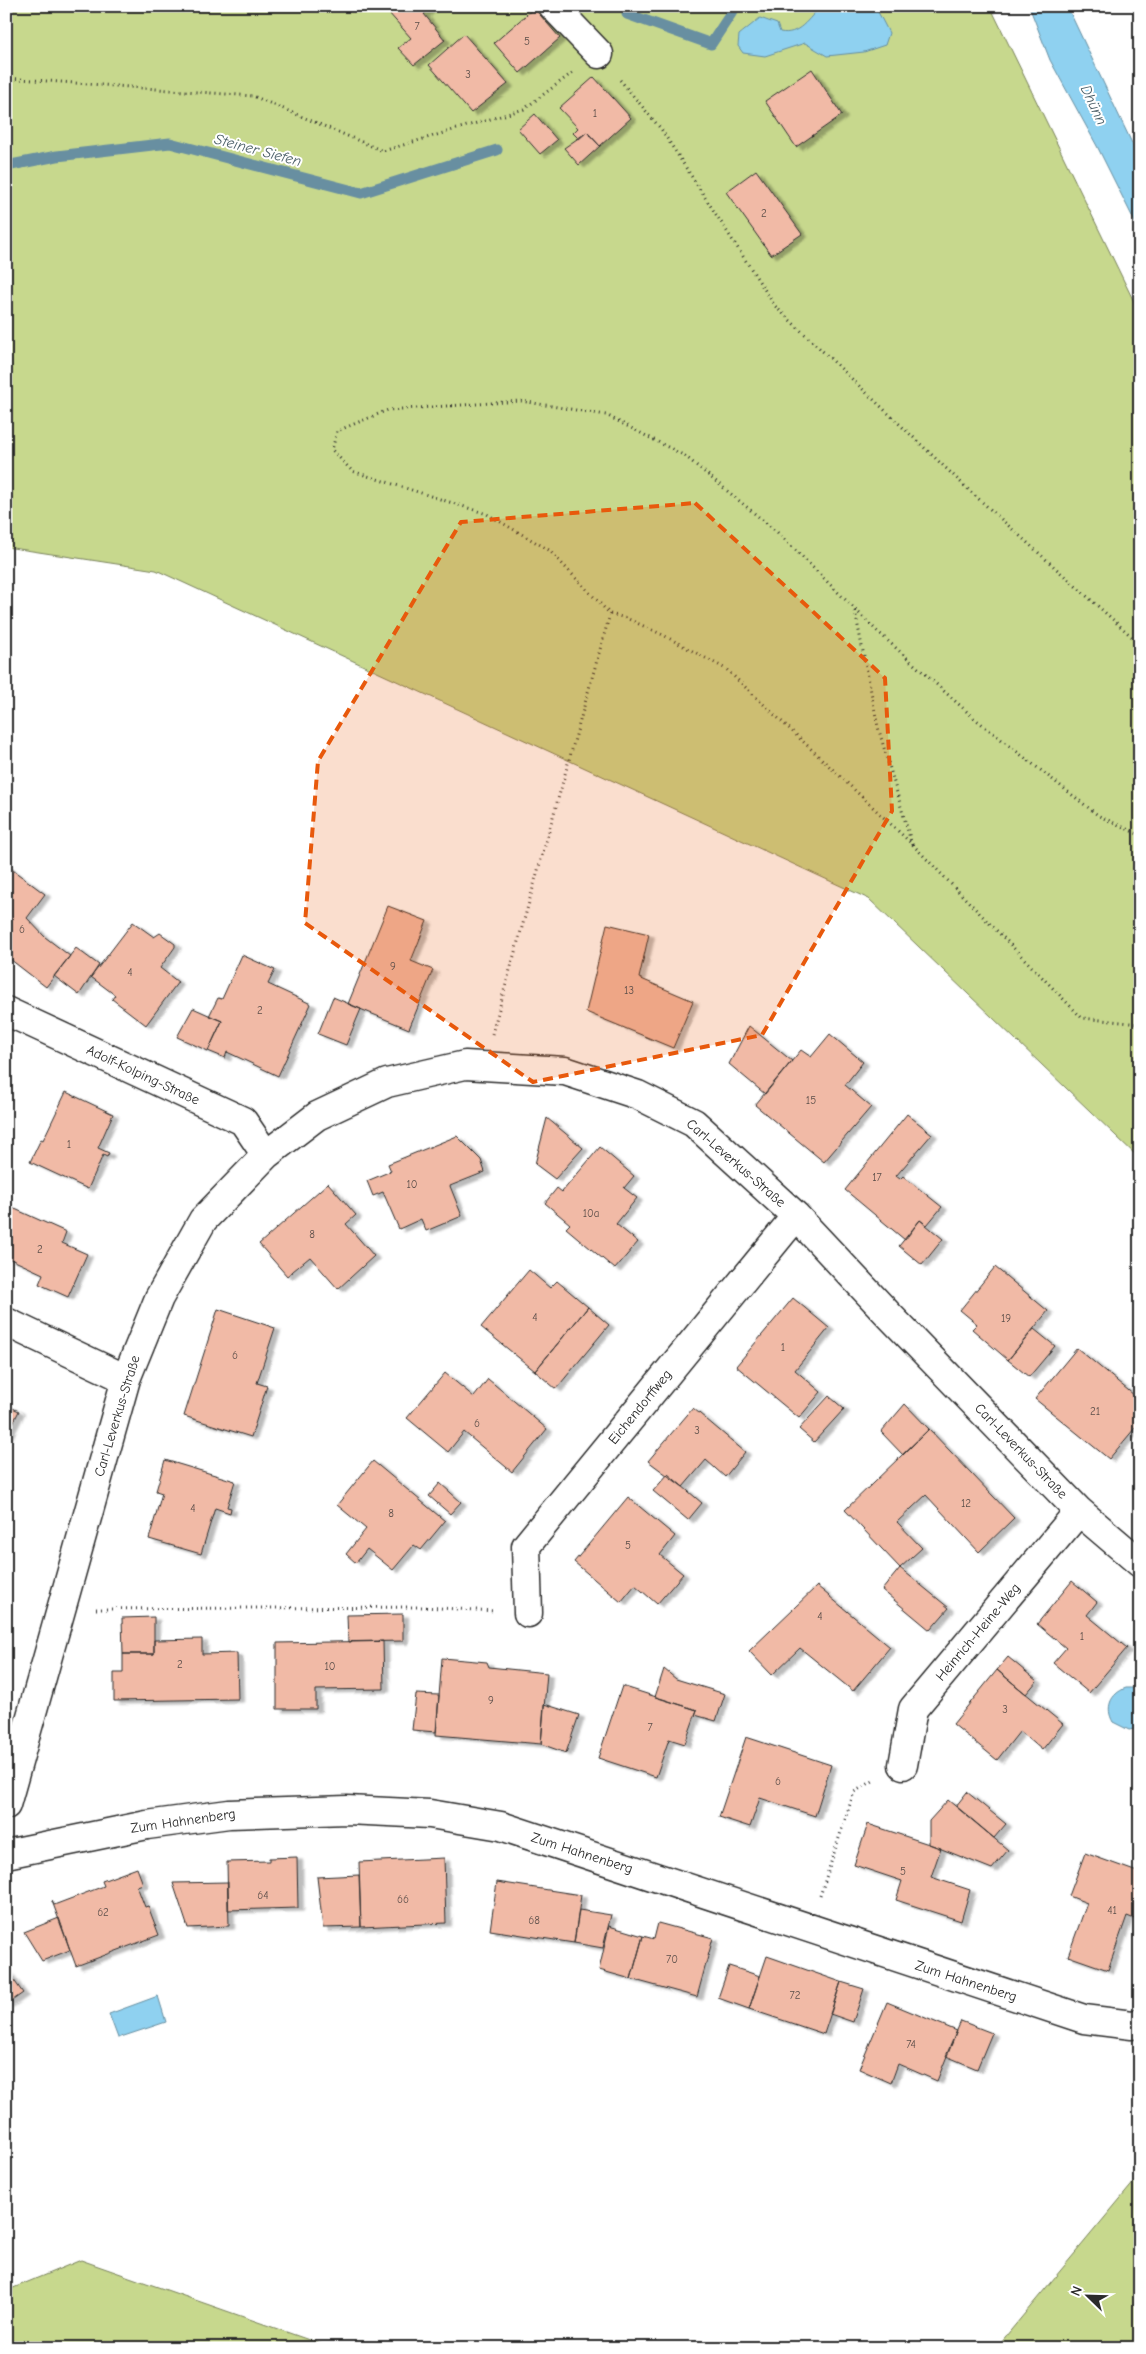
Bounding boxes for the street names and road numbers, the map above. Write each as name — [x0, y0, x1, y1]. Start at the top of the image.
street label: Adolf-Kolping-Straße — [84, 1041, 202, 1109]
street label: Carl-Leverkus-Straße — [683, 1115, 789, 1211]
street label: Carl-Leverkus-Straße — [90, 1353, 144, 1479]
street label: Eichendorffweg — [605, 1366, 675, 1448]
street label: Carl-Leverkus-Straße — [971, 1400, 1071, 1502]
street label: Heinrich-Heine-Weg — [932, 1580, 1024, 1684]
street label: Zum Hahnenberg — [129, 1805, 237, 1837]
street label: Zum Hahnenberg — [529, 1829, 635, 1877]
street label: Zum Hahnenberg — [913, 1957, 1019, 2005]

